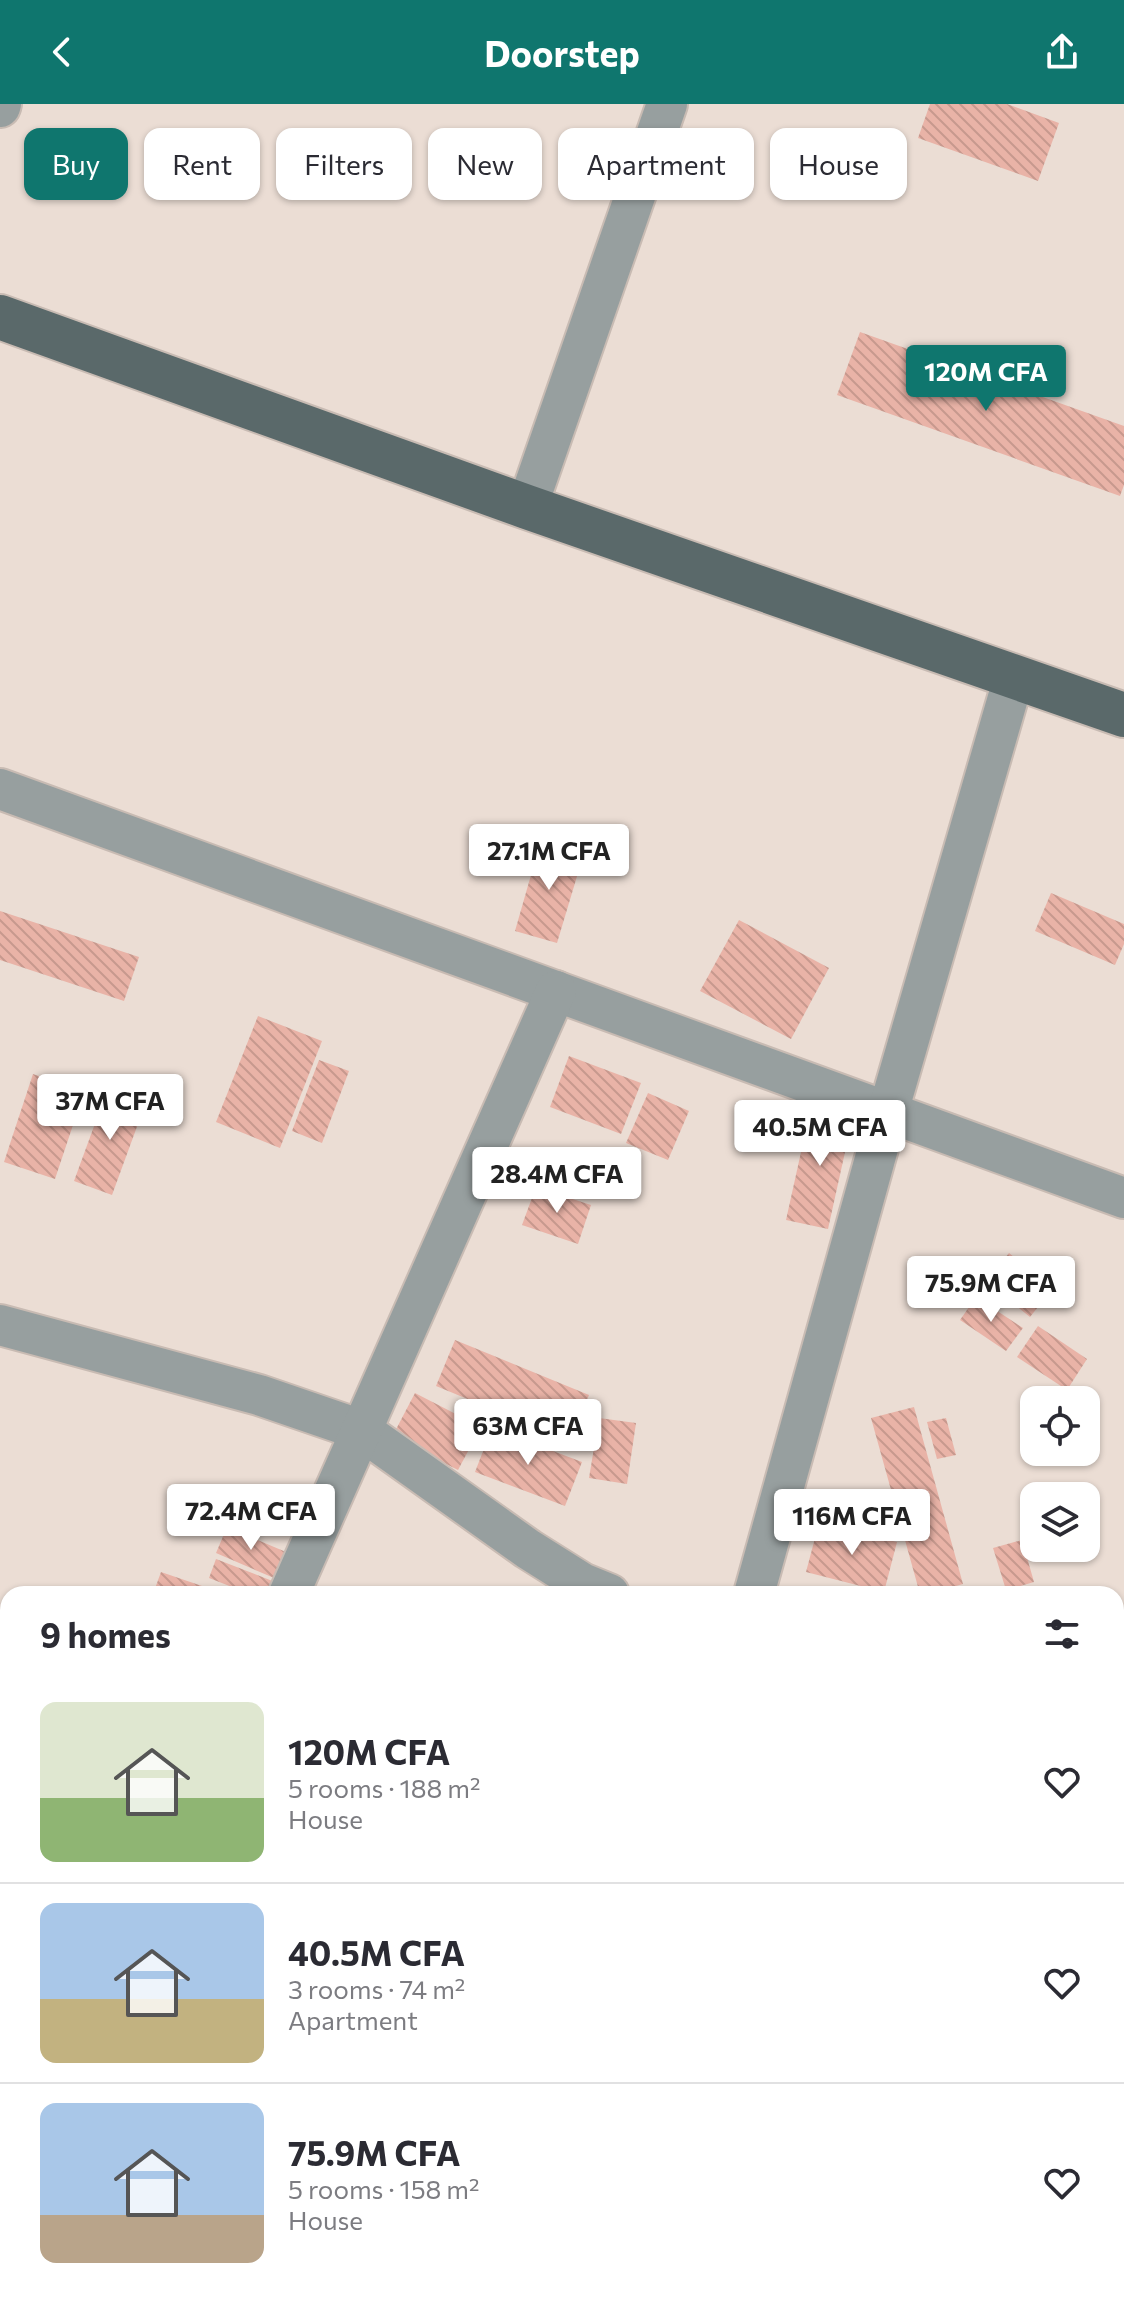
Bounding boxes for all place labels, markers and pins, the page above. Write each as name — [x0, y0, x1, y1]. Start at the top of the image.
pin: 120M CFA — [903, 345, 1069, 413]
pin: 27.1M CFA — [457, 824, 641, 892]
pin: 37M CFA — [36, 1074, 184, 1142]
pin: 40.5M CFA — [728, 1100, 912, 1168]
pin: 28.4M CFA — [465, 1147, 649, 1215]
pin: 75.9M CFA — [899, 1256, 1083, 1324]
pin: 63M CFA — [454, 1399, 602, 1467]
pin: 72.4M CFA — [159, 1484, 343, 1552]
pin: 116M CFA — [769, 1489, 935, 1557]

